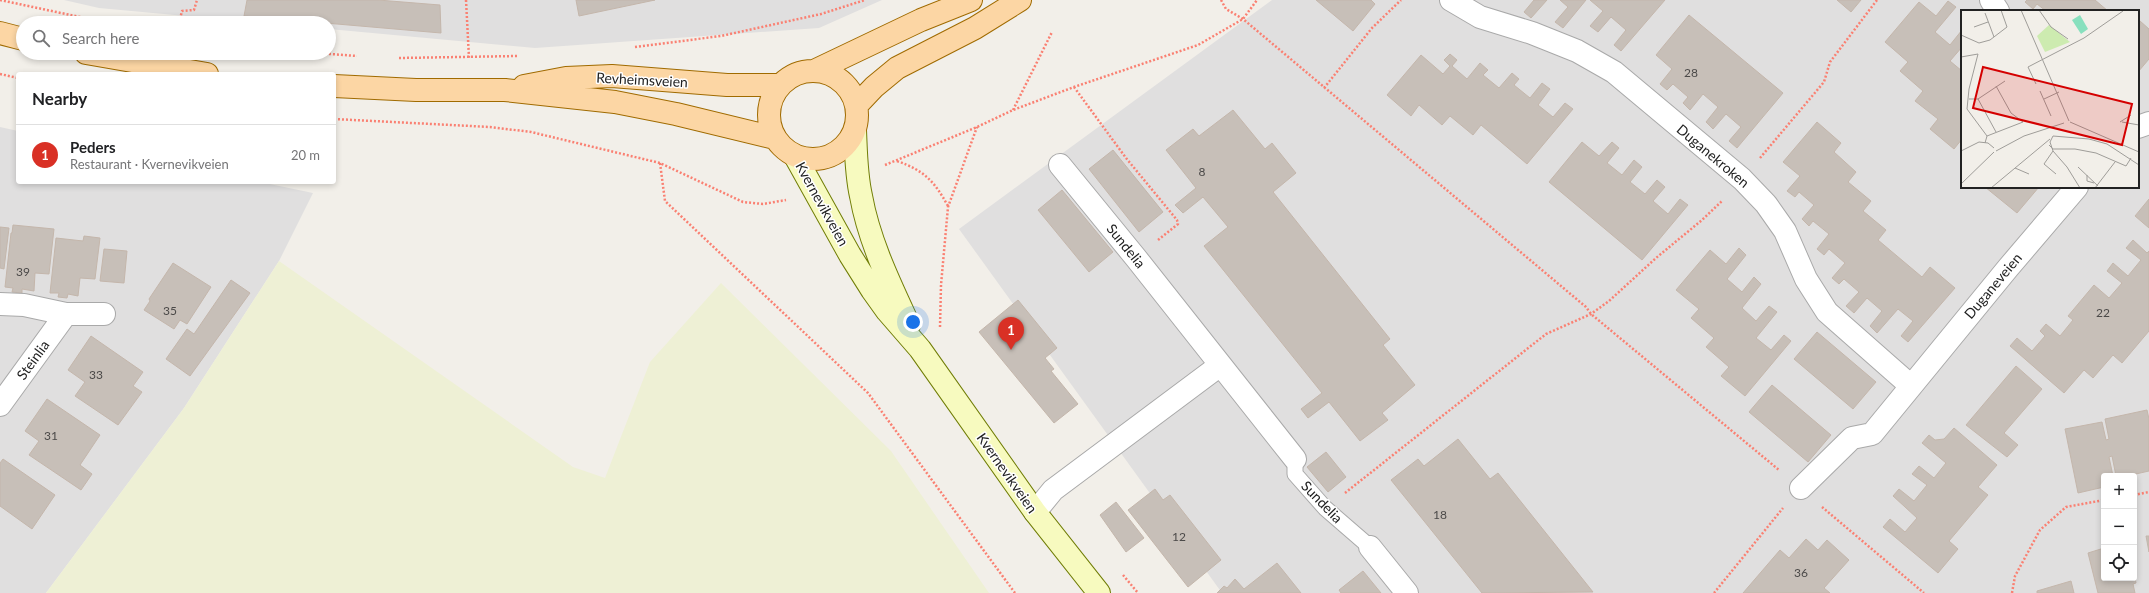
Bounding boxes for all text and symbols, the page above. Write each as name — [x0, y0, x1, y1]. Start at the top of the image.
inset map — [1961, 10, 2139, 188]
search box — [16, 16, 336, 60]
icon: search — [30, 27, 52, 49]
text: Search here — [62, 29, 139, 47]
house number: 28 — [1684, 65, 1698, 80]
street label: Revheimsveien — [596, 69, 688, 90]
text: Nearby — [32, 88, 87, 109]
street label: Duganekroken — [1674, 120, 1753, 191]
text: Peders — [70, 138, 116, 156]
text: 1 — [41, 147, 49, 163]
text: 20 m — [291, 147, 320, 163]
text: Restaurant · Kvernevikveien — [70, 156, 229, 172]
street label: Kvernevikveien — [792, 159, 853, 249]
house number: 8 — [1199, 164, 1206, 179]
street label: Sundelia — [1103, 220, 1149, 271]
street label: Duganeveien — [1960, 249, 2025, 322]
house number: 39 — [16, 264, 30, 279]
house number: 35 — [163, 303, 177, 318]
house number: 22 — [2096, 305, 2110, 320]
your location — [903, 312, 923, 332]
pin: 1 — [998, 317, 1024, 350]
street label: Steinlia — [13, 337, 53, 383]
house number: 33 — [89, 367, 103, 382]
house number: 31 — [44, 428, 58, 443]
street label: Kvernevikveien — [974, 429, 1041, 516]
map controls — [2101, 473, 2137, 581]
button: + — [2101, 473, 2137, 509]
street label: Sundelia — [1298, 477, 1347, 526]
house number: 18 — [1433, 507, 1447, 522]
button: − — [2101, 509, 2137, 545]
house number: 12 — [1172, 529, 1186, 544]
button: locate — [2101, 545, 2137, 581]
house number: 36 — [1794, 565, 1808, 580]

